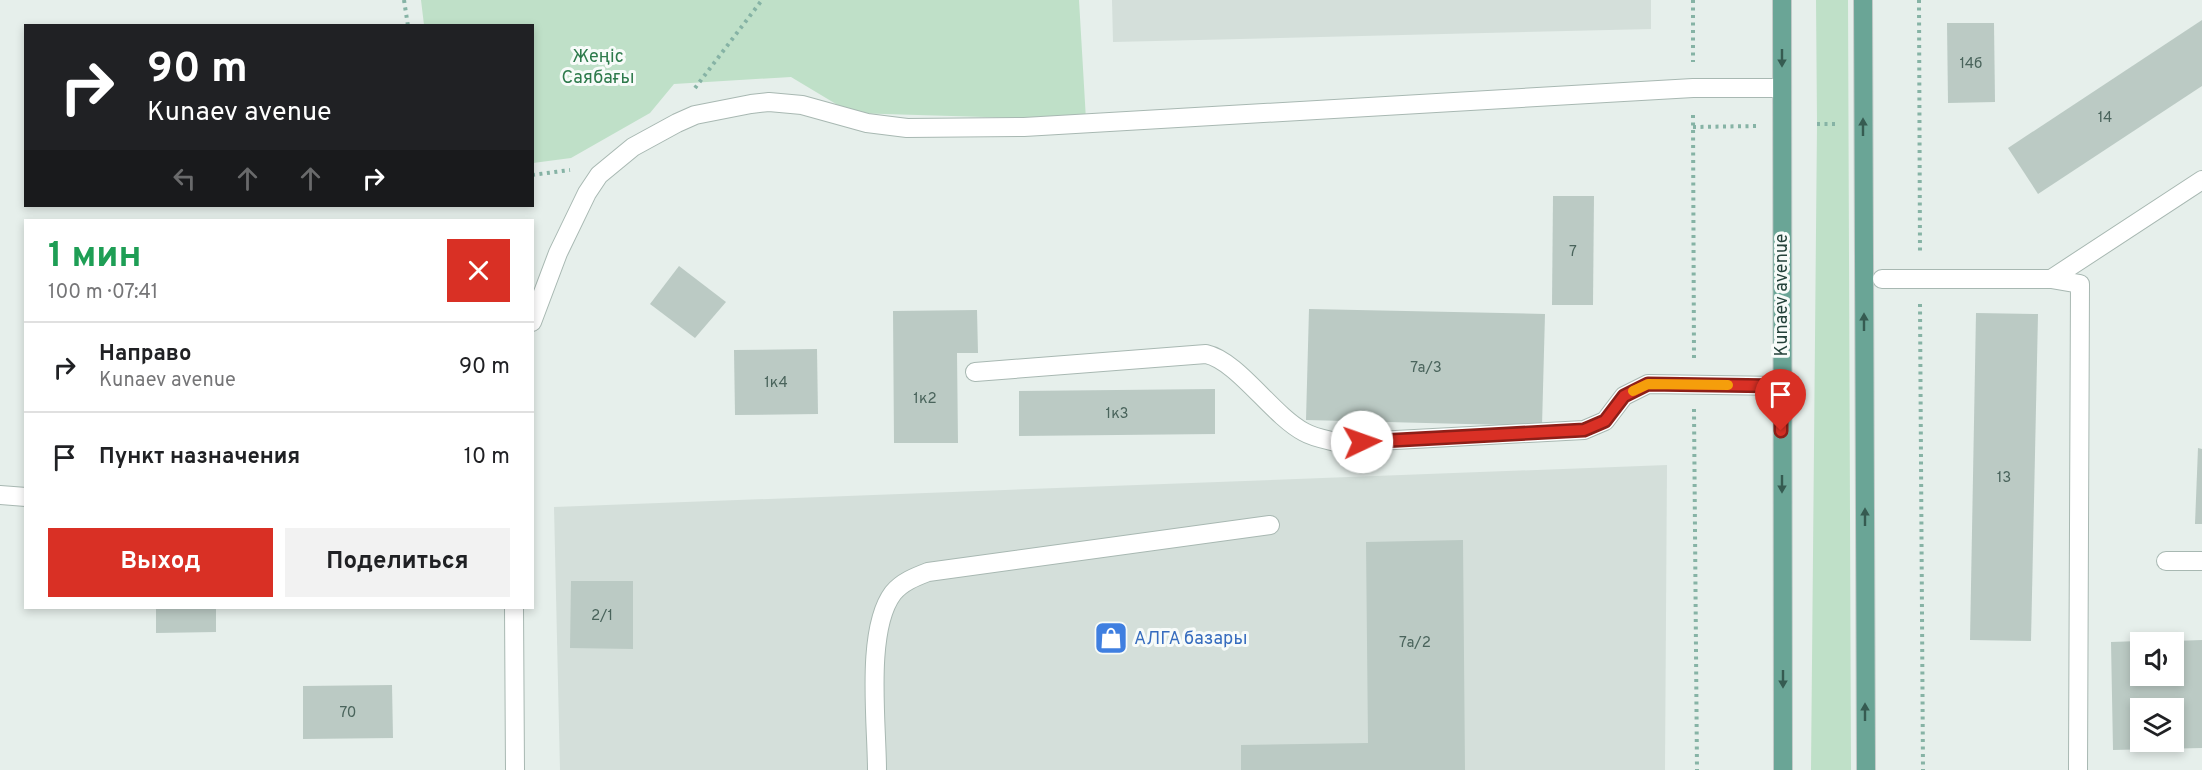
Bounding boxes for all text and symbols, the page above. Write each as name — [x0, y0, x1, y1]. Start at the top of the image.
text: 90 m — [147, 44, 248, 97]
park label: Жеңіс Саябағы — [562, 46, 634, 90]
icon: right — [48, 48, 126, 126]
one-way arrow — [1777, 49, 1787, 68]
house number: 14б — [1960, 55, 1982, 74]
text: Kunaev avenue — [147, 96, 332, 130]
house number: 14 — [2098, 109, 2112, 128]
one-way arrow — [1858, 117, 1868, 136]
icon: left — [168, 162, 201, 195]
icon: ahead — [231, 162, 264, 195]
icon: ahead — [294, 162, 327, 195]
icon: right — [357, 162, 390, 195]
street label: Kunaev avenue — [1771, 233, 1794, 357]
text: 1 мин — [48, 234, 142, 280]
button: close — [447, 239, 510, 302]
house number: 7 — [1569, 243, 1577, 262]
text: 100 m · 07:41 — [48, 280, 158, 306]
one-way arrow — [1859, 312, 1869, 331]
text: Направо — [99, 341, 191, 368]
icon: right — [48, 351, 81, 384]
text: 90 m — [459, 354, 510, 381]
house number: 7а/3 — [1410, 359, 1442, 378]
text: Kunaev avenue — [99, 368, 236, 394]
pin — [1755, 369, 1806, 431]
house number: 1к4 — [764, 374, 788, 393]
icon: arrive — [1764, 378, 1797, 411]
house number: 1к2 — [913, 390, 937, 409]
house number: 1к3 — [1106, 405, 1128, 424]
position arrow — [1330, 410, 1394, 474]
icon: arrive — [48, 441, 81, 474]
text: Пункт назначения — [99, 444, 300, 471]
text: 10 m — [464, 444, 510, 471]
house number: 13 — [1997, 469, 2011, 488]
one-way arrow — [1777, 475, 1787, 494]
one-way arrow — [1860, 507, 1870, 526]
button: Выход — [48, 528, 273, 597]
button: Поделиться — [285, 528, 510, 597]
house number: 2/1 — [591, 607, 613, 626]
shop icon: АЛГА базары — [1093, 620, 1129, 656]
place label: АЛГА базары — [1134, 628, 1247, 651]
map controls — [2130, 632, 2184, 752]
button: sound — [2130, 632, 2184, 686]
house number: 7а/2 — [1399, 634, 1431, 653]
one-way arrow — [1778, 670, 1788, 689]
button: layers — [2130, 698, 2184, 752]
one-way arrow — [1860, 702, 1870, 721]
house number: 70 — [339, 704, 357, 723]

